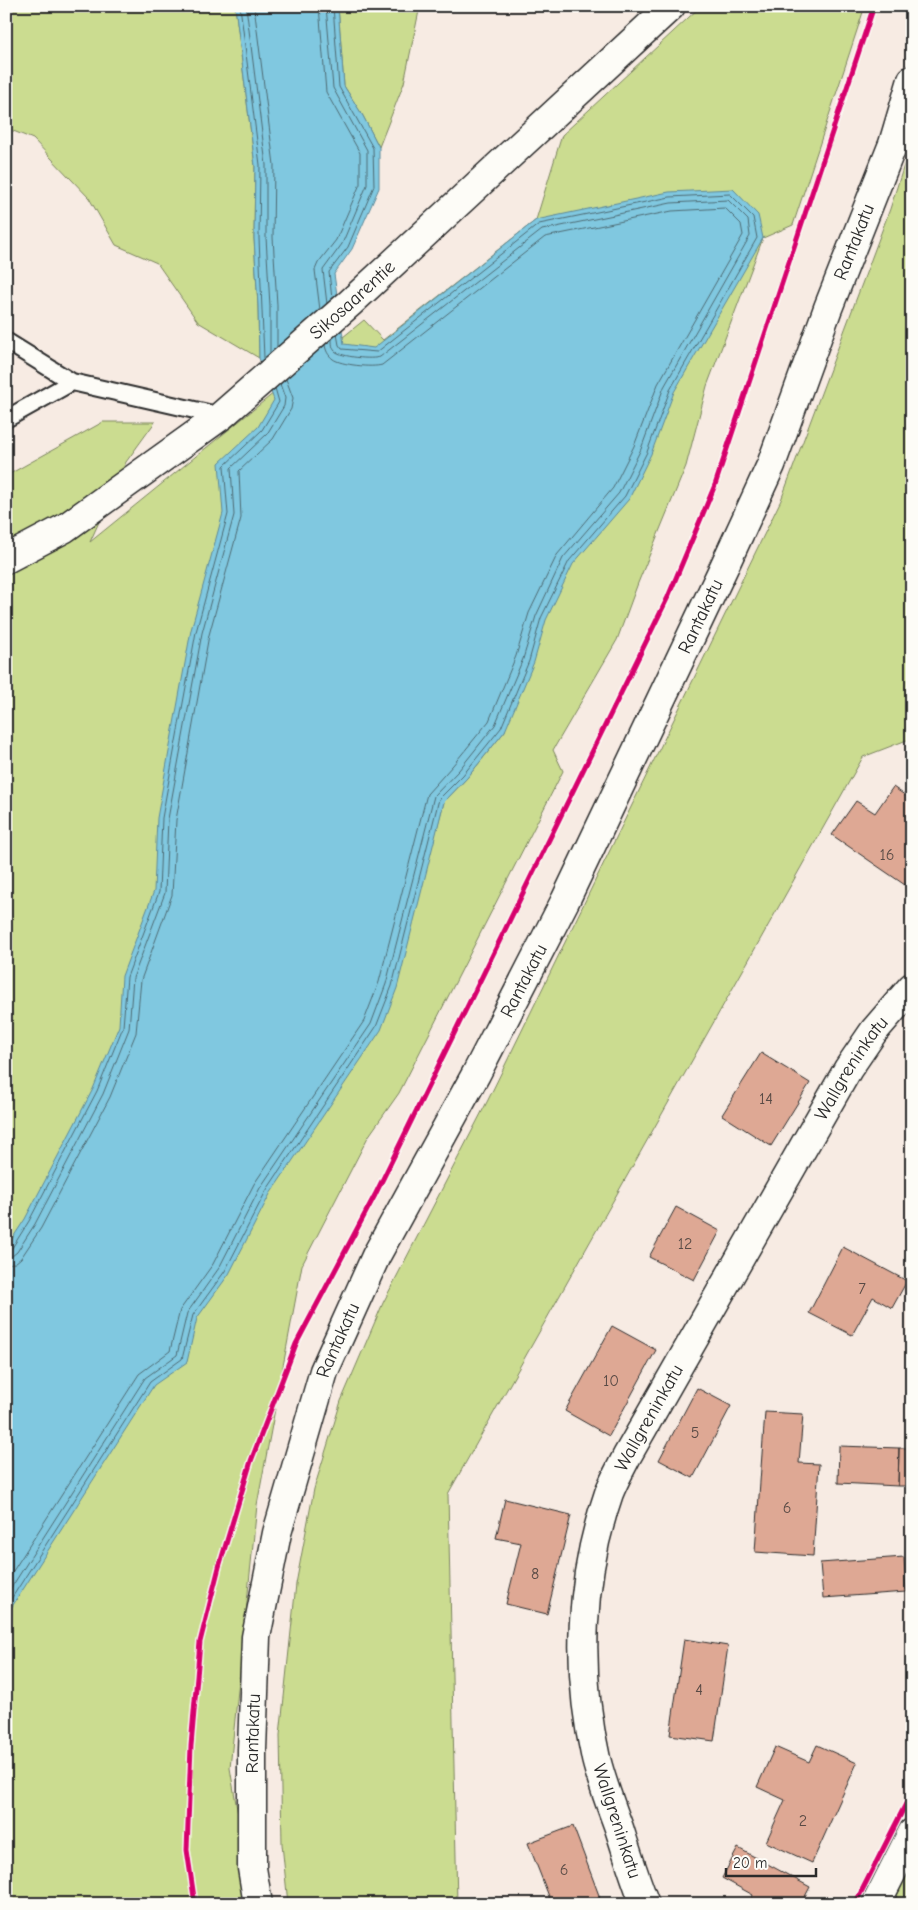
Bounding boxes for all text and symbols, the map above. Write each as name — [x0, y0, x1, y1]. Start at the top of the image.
street label: Rantakatu — [829, 201, 879, 283]
street label: Sikosaarentie — [305, 256, 400, 344]
street label: Rantakatu — [673, 576, 728, 657]
house number: 16 — [879, 846, 895, 864]
street label: Rantakatu — [496, 940, 552, 1021]
street label: Wallgreninkatu — [810, 1012, 893, 1124]
house number: 14 — [759, 1090, 773, 1108]
house number: 12 — [678, 1235, 692, 1253]
house number: 7 — [858, 1280, 866, 1298]
street label: Rantakatu — [312, 1299, 364, 1380]
street label: Wallgreninkatu — [610, 1361, 688, 1475]
house number: 10 — [603, 1372, 619, 1390]
house number: 5 — [691, 1424, 699, 1442]
house number: 6 — [783, 1499, 791, 1517]
house number: 8 — [531, 1565, 539, 1583]
house number: 4 — [695, 1681, 703, 1699]
street label: Rantakatu — [241, 1693, 265, 1773]
street label: Wallgreninkatu — [588, 1761, 646, 1881]
house number: 2 — [799, 1812, 807, 1830]
scale bar — [726, 1845, 816, 1877]
text: 20 m — [733, 1854, 767, 1872]
house number: 6 — [560, 1861, 568, 1879]

